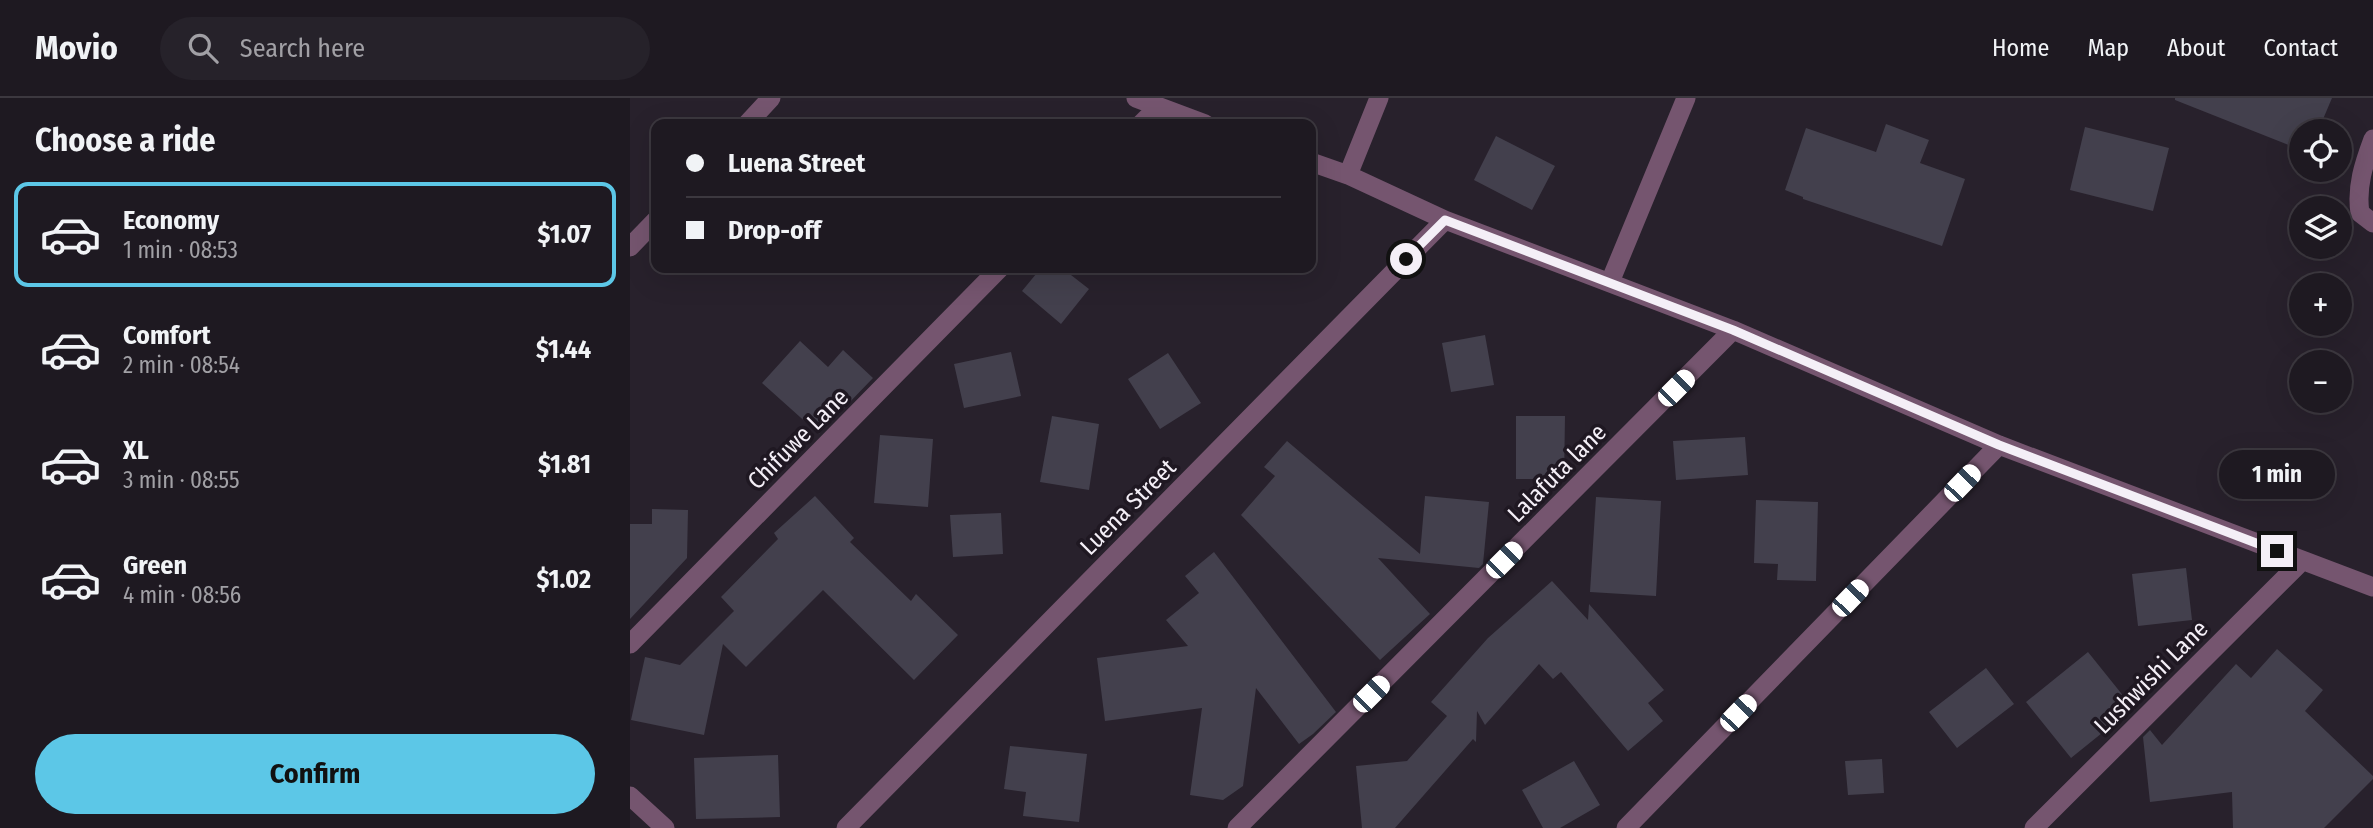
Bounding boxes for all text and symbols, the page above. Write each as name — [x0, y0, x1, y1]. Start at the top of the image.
search box — [160, 17, 650, 80]
text: Movio — [35, 28, 118, 68]
icon: search — [184, 29, 222, 67]
text: Search here — [240, 33, 365, 64]
text: Home — [1992, 34, 2049, 62]
text: Map — [2087, 34, 2129, 62]
text: About — [2167, 34, 2225, 62]
text: Contact — [2263, 34, 2338, 62]
map controls — [2289, 119, 2352, 413]
button: locate — [2289, 119, 2352, 182]
text: Choose a ride — [35, 121, 216, 159]
text: Luena Street — [728, 148, 865, 179]
button: layers — [2289, 196, 2352, 259]
icon: car — [39, 203, 102, 266]
text: Economy — [123, 205, 219, 236]
text: Drop-off — [728, 215, 821, 246]
text: $1.07 — [538, 219, 591, 250]
text: 1 min · 08:53 — [123, 236, 238, 264]
route start — [1390, 243, 1422, 275]
button: + — [2289, 273, 2352, 336]
icon: car — [39, 318, 102, 381]
text: Comfort — [123, 320, 211, 351]
text: $1.44 — [536, 334, 591, 365]
button: − — [2289, 350, 2352, 413]
text: 2 min · 08:54 — [123, 351, 240, 379]
car — [1654, 366, 1699, 410]
street label: Chifuwe Lane — [742, 383, 854, 495]
street label: Lalafuta lane — [1502, 418, 1612, 528]
icon: car — [39, 433, 102, 496]
text: XL — [123, 435, 149, 466]
text: $1.81 — [538, 449, 591, 480]
callout: 1 min — [2219, 449, 2335, 498]
street label: Luena Street — [1074, 453, 1182, 561]
text: 1 min — [2252, 460, 2302, 488]
car — [1940, 461, 1985, 505]
text: 3 min · 08:55 — [123, 466, 240, 494]
route end — [2261, 535, 2293, 567]
car — [1482, 538, 1527, 582]
icon: car — [39, 548, 102, 611]
text: Green — [123, 550, 187, 581]
text: $1.02 — [536, 564, 591, 595]
car — [1828, 576, 1873, 620]
text: 4 min · 08:56 — [123, 581, 241, 609]
street label: Lushwishi Lane — [2088, 614, 2214, 740]
car — [1349, 672, 1394, 716]
car — [1716, 691, 1761, 735]
button: Confirm — [35, 734, 595, 814]

